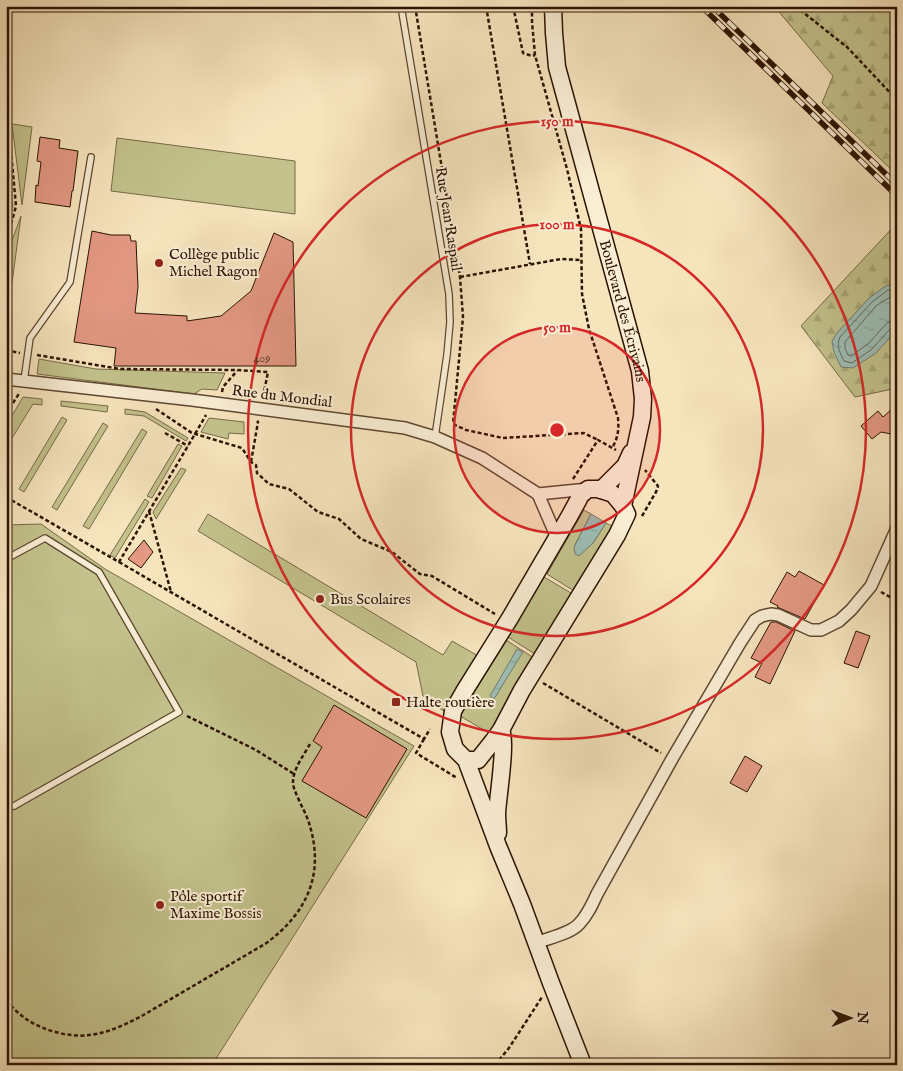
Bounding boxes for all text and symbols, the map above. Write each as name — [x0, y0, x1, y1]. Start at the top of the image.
text: 150 m — [540, 112, 574, 131]
street label: Rue Jean Raspail — [431, 165, 466, 274]
text: 100 m — [539, 215, 575, 234]
street label: Boulevard des Écrivains — [595, 238, 650, 383]
place label: Collège public Michel Ragon — [169, 245, 259, 281]
marker: Collège public Michel Ragon — [153, 257, 165, 269]
text: 50 m — [543, 318, 571, 337]
house number: 409 — [253, 351, 271, 366]
street label: Rue du Mondial — [231, 381, 334, 412]
centre of rings — [548, 421, 566, 439]
place label: Bus Scolaires — [330, 590, 411, 609]
marker: Bus Scolaires — [314, 593, 326, 605]
place label: Halte routière — [406, 693, 495, 712]
marker: Halte routière — [390, 696, 402, 708]
place label: Pôle sportif Maxime Bossis — [170, 887, 261, 923]
marker: Pôle sportif Maxime Bossis — [154, 899, 166, 911]
north arrow — [826, 994, 876, 1044]
text: N — [853, 1011, 871, 1024]

